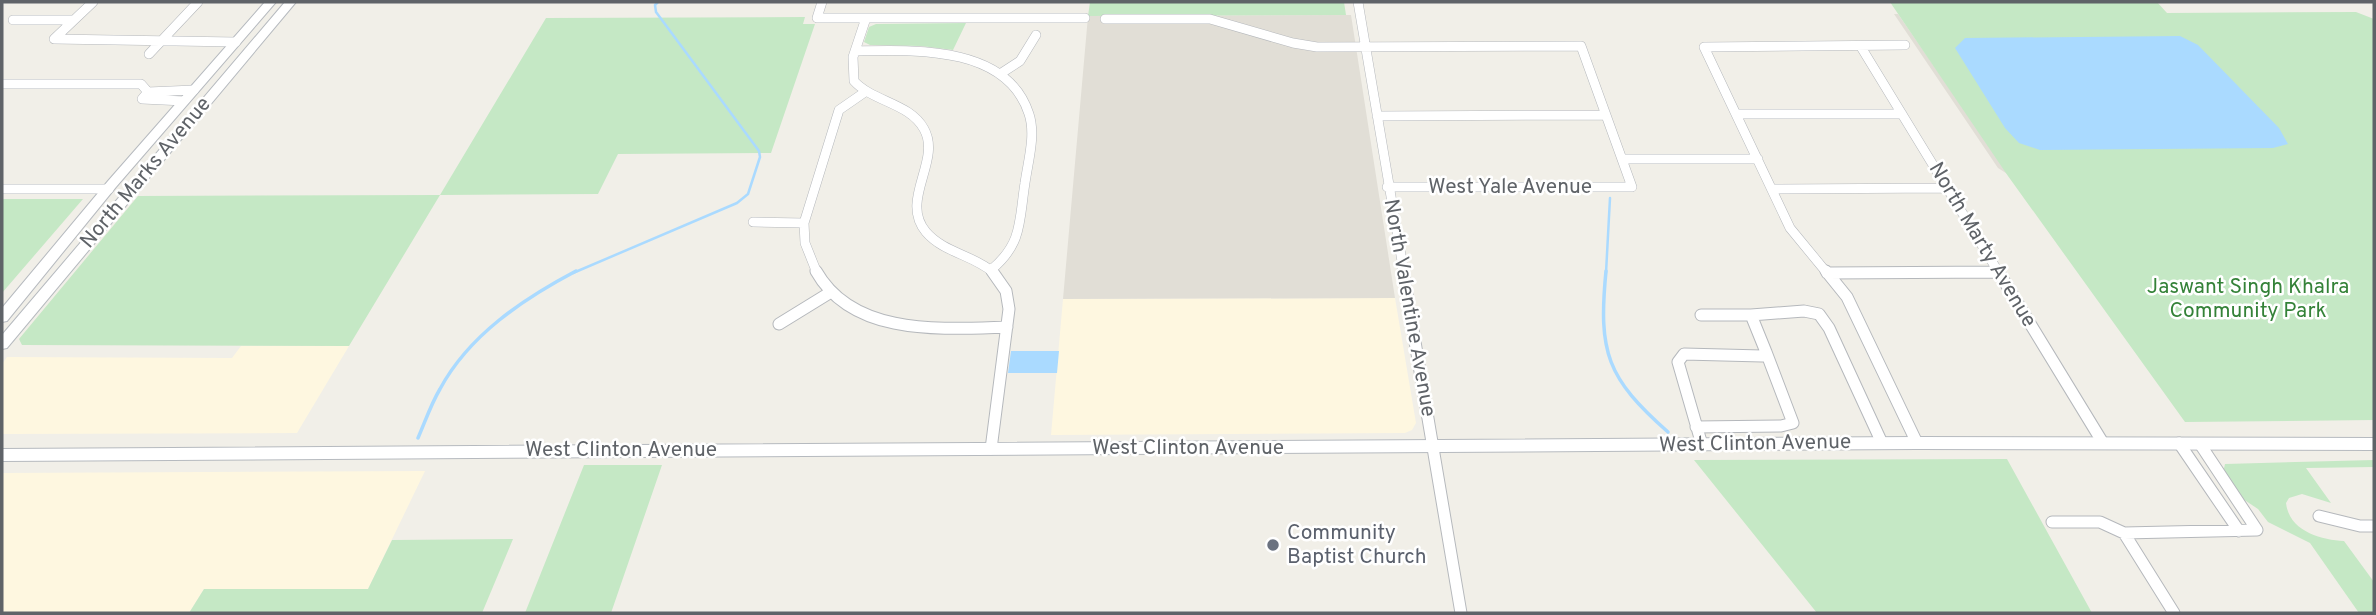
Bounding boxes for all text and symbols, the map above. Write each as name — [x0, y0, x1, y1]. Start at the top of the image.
street label: North Marks Avenue — [75, 92, 217, 254]
street label: North Marty Avenue — [1922, 157, 2042, 333]
street label: West Yale Avenue — [1428, 174, 1592, 201]
street label: North Valentine Avenue — [1377, 197, 1441, 419]
park label: Jaswant Singh Khalra Community Park — [2147, 274, 2349, 325]
street label: West Clinton Avenue — [1659, 429, 1851, 459]
street label: West Clinton Avenue — [1092, 435, 1284, 462]
street label: West Clinton Avenue — [525, 437, 717, 464]
place label: Community Baptist Church — [1287, 520, 1427, 571]
marker: Community Baptist Church — [1265, 537, 1281, 553]

